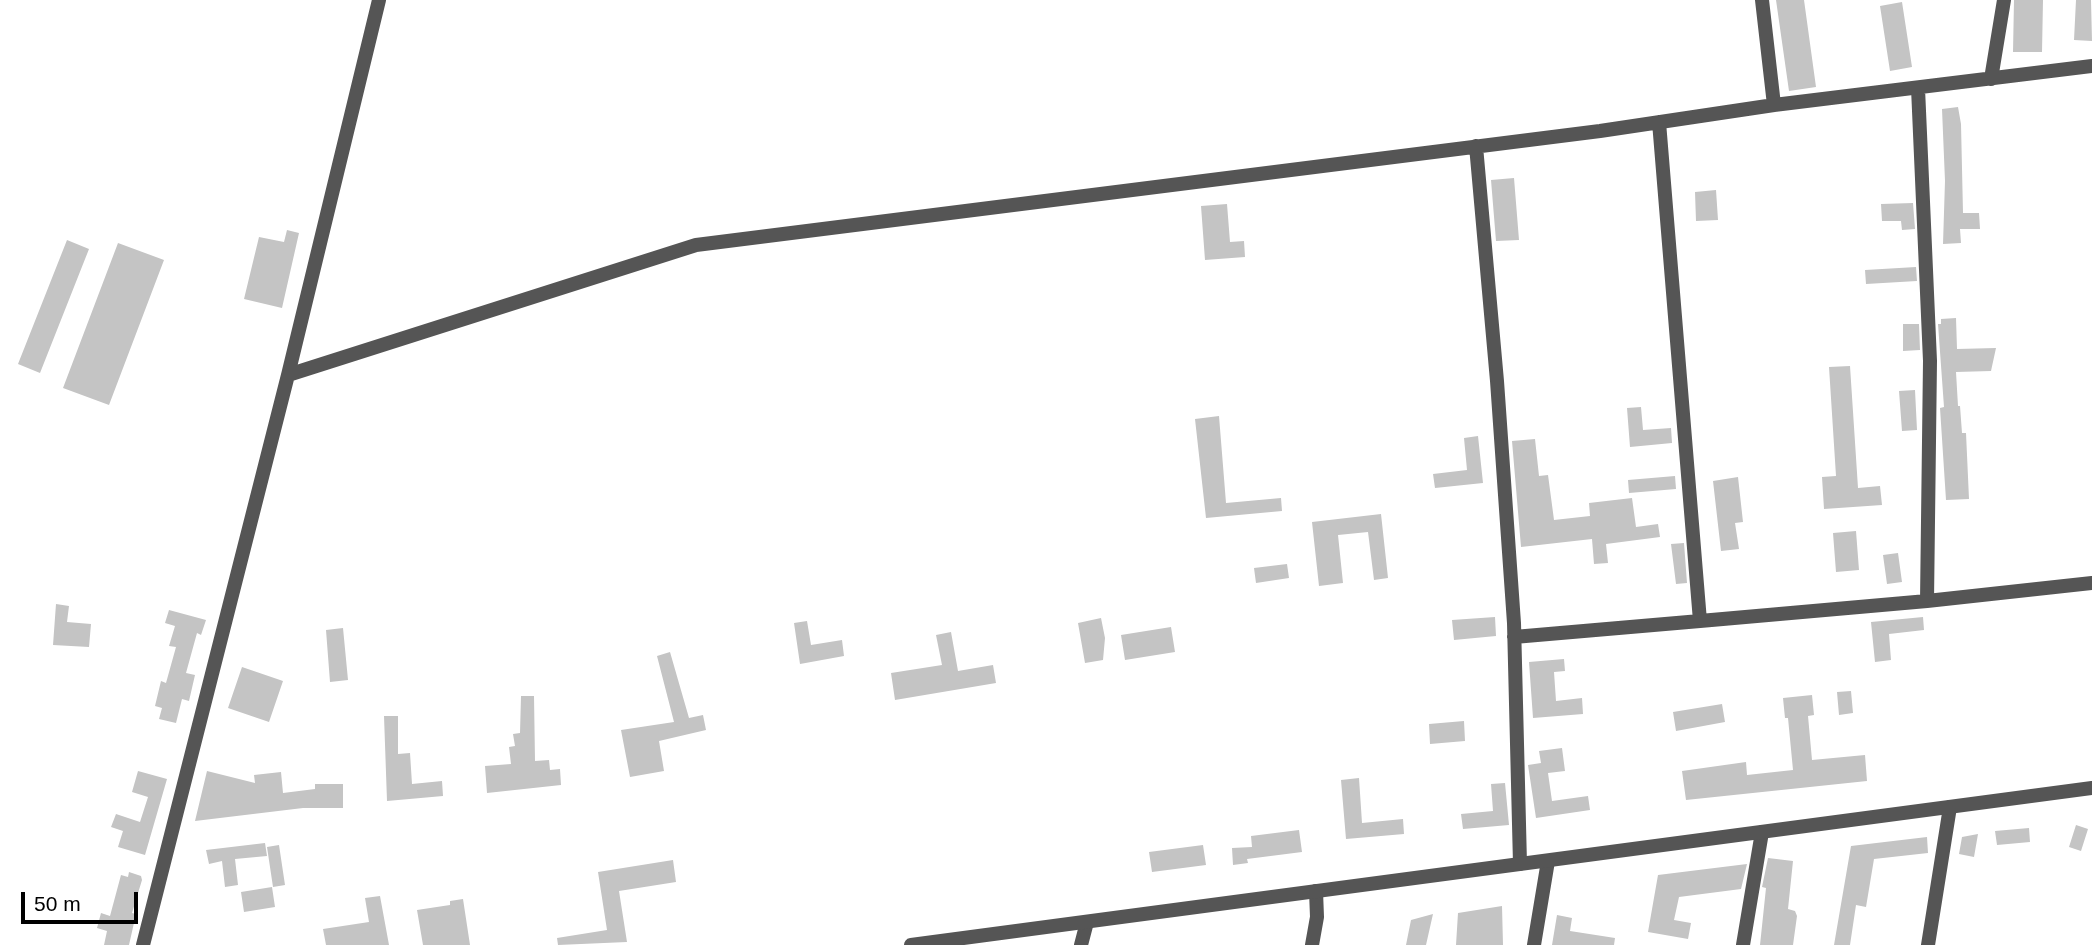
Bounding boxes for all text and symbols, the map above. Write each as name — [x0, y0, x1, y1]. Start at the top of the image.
scale bar — [24, 878, 142, 922]
text: 50 m — [34, 892, 81, 915]

